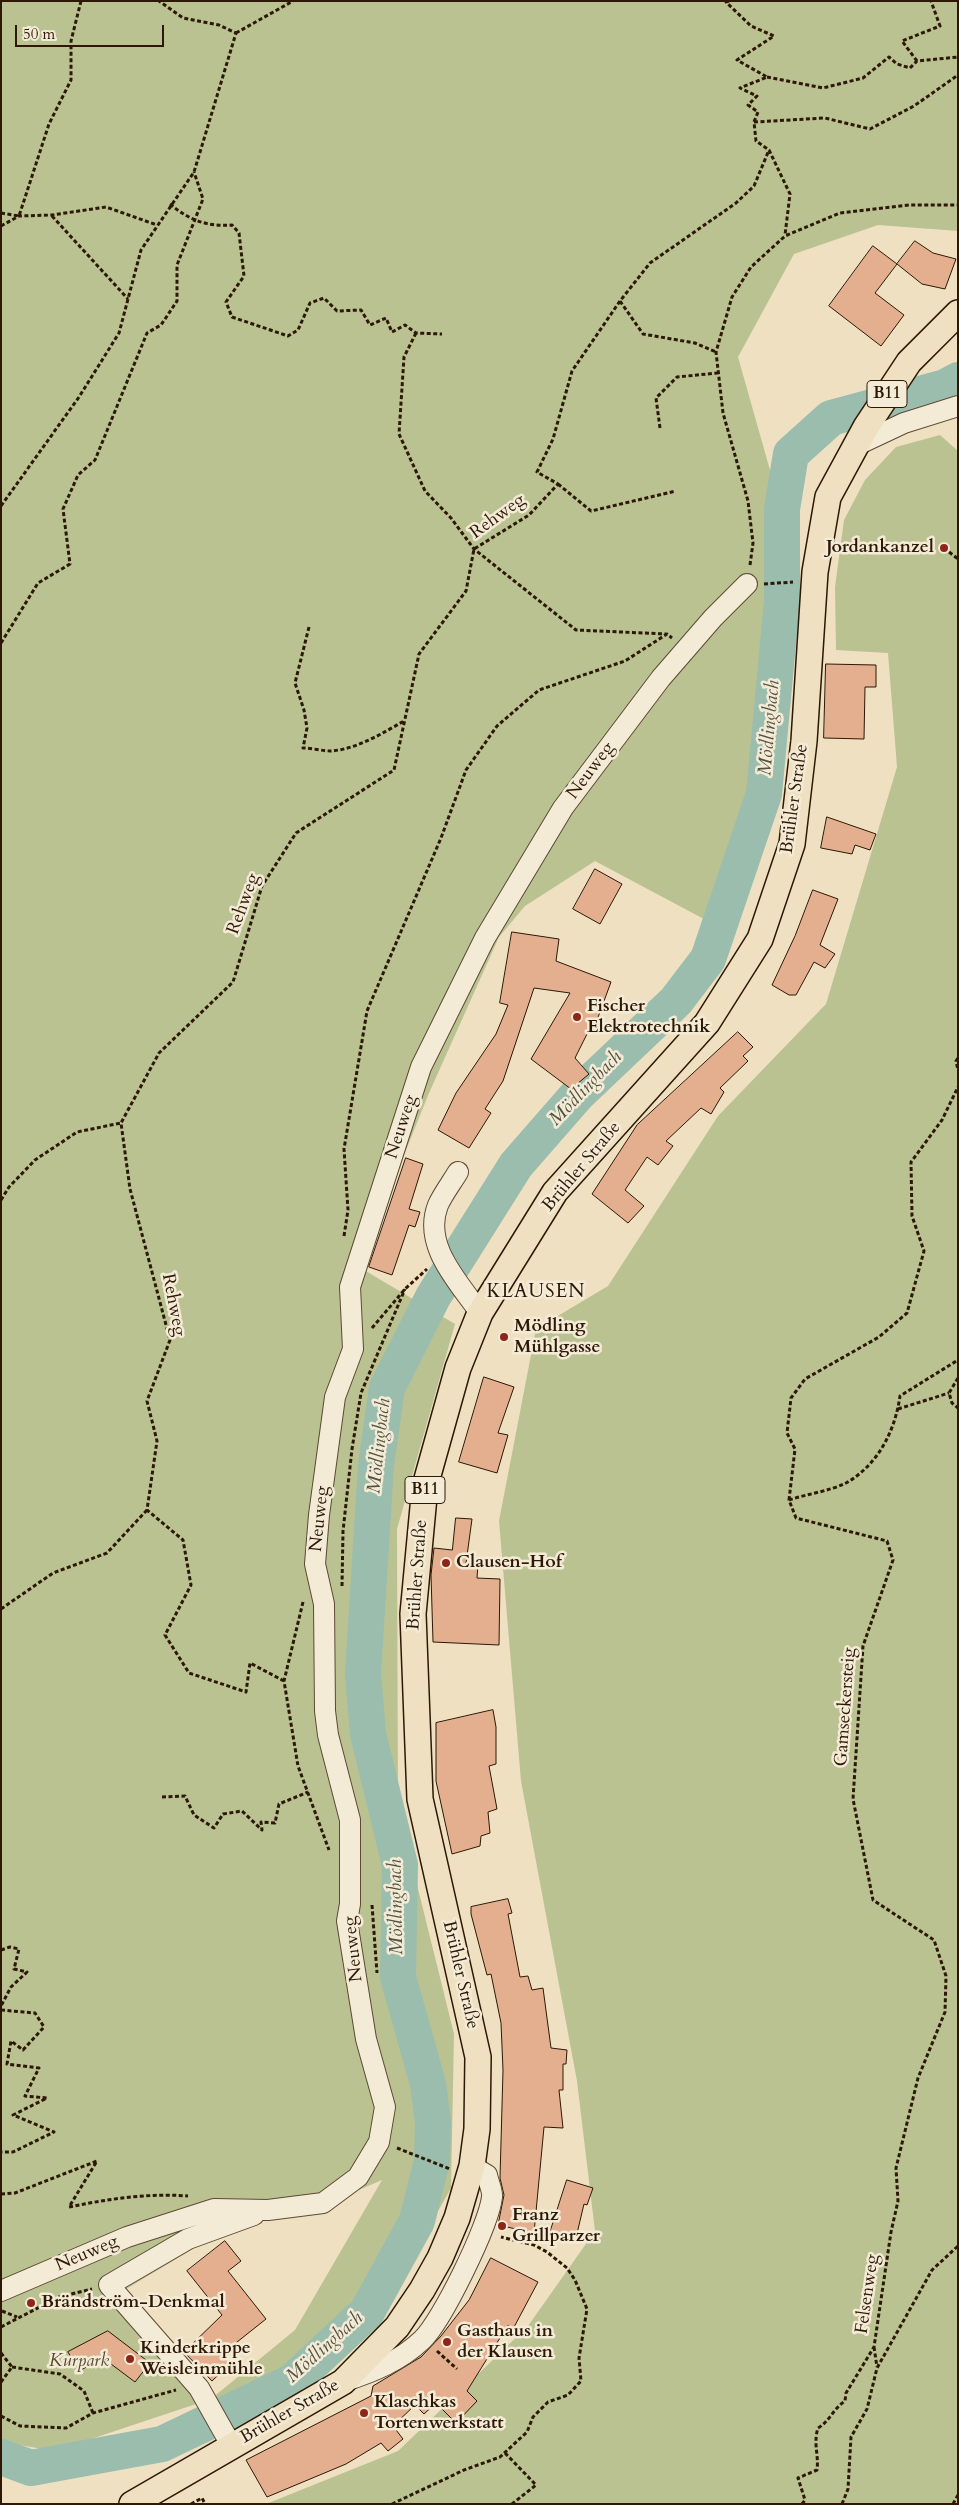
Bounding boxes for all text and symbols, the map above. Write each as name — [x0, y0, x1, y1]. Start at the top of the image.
scale bar — [18, 15, 166, 47]
text: 50 m — [23, 24, 55, 44]
road number: B11 — [867, 380, 907, 408]
street label: Rehweg — [466, 490, 530, 544]
place label: Jordankanzel — [826, 537, 934, 559]
marker: Jordankanzel — [938, 542, 950, 554]
water label: Mödlingbach — [754, 679, 786, 777]
street label: Neuweg — [562, 738, 620, 804]
street label: Brühler Straße — [777, 743, 813, 855]
street label: Rehweg — [223, 871, 265, 937]
place label: Fischer Elektrotechnik — [587, 996, 710, 1038]
marker: Fischer Elektrotechnik — [571, 1011, 583, 1023]
water label: Mödlingbach — [545, 1047, 627, 1131]
street label: Neuweg — [382, 1092, 422, 1162]
street label: Brühler Straße — [538, 1118, 626, 1216]
street label: Rehweg — [156, 1272, 190, 1338]
district label: KLAUSEN — [486, 1282, 586, 1304]
place label: Mödling Mühlgasse — [514, 1316, 600, 1358]
marker: Mödling Mühlgasse — [498, 1331, 510, 1343]
water label: Mödlingbach — [364, 1397, 396, 1495]
road number: B11 — [405, 1476, 445, 1504]
street label: Neuweg — [306, 1485, 334, 1553]
street label: Brühler Straße — [403, 1519, 433, 1631]
place label: Clausen-Hof — [456, 1552, 562, 1574]
marker: Clausen-Hof — [440, 1557, 452, 1569]
street label: Gamseckersteig — [831, 1647, 861, 1767]
water label: Mödlingbach — [385, 1859, 409, 1955]
street label: Neuweg — [340, 1915, 368, 1983]
street label: Brühler Straße — [437, 1919, 483, 2031]
place label: Franz Grillparzer — [512, 2205, 600, 2248]
marker: Franz Grillparzer — [496, 2220, 508, 2232]
street label: Neuweg — [52, 2231, 122, 2277]
street label: Felsenweg — [852, 2253, 884, 2335]
place label: Brändström-Denkmal — [41, 2292, 225, 2314]
marker: Brändström-Denkmal — [25, 2297, 37, 2309]
water label: Mödlingbach — [282, 2307, 368, 2389]
place label: Gasthaus in der Klausen — [457, 2321, 553, 2364]
marker: Gasthaus in der Klausen — [441, 2336, 453, 2348]
place label: Kinderkrippe Weisleinmühle — [140, 2338, 263, 2380]
park label: Kurpark — [49, 2351, 109, 2373]
marker: Kinderkrippe Weisleinmühle — [124, 2353, 136, 2365]
street label: Brühler Straße — [237, 2375, 343, 2449]
place label: Klaschkas Tortenwerkstatt — [374, 2392, 504, 2434]
marker: Klaschkas Tortenwerkstatt — [358, 2407, 370, 2419]

